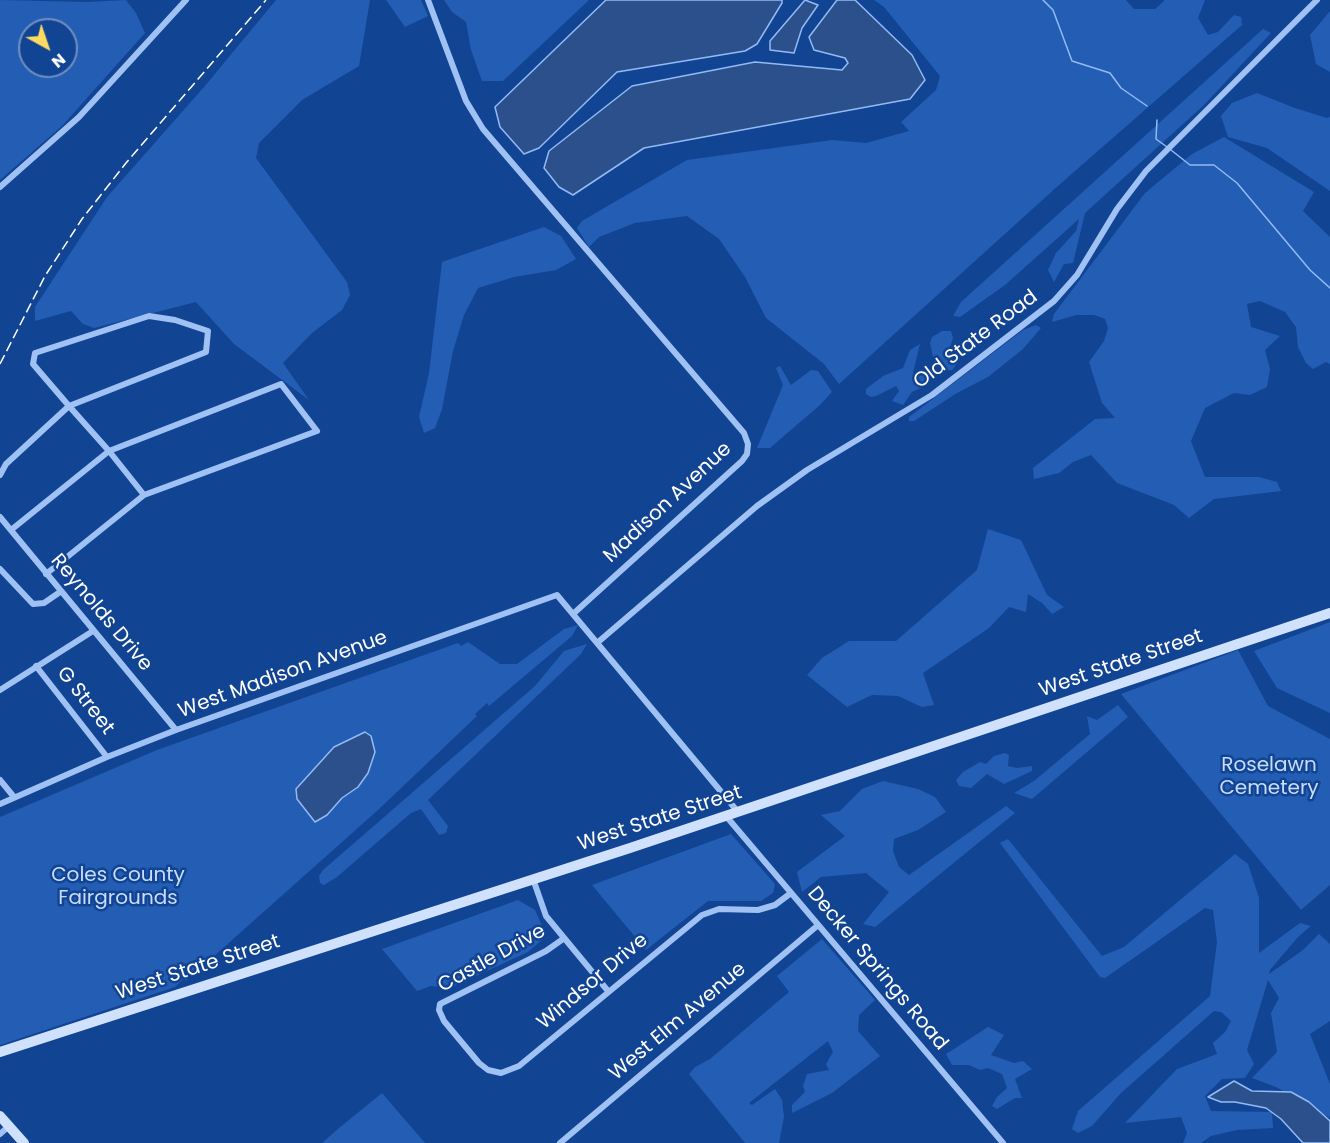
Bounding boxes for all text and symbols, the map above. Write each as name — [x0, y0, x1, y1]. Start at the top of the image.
north arrow — [18, 18, 78, 78]
text: N — [47, 48, 71, 73]
street label: Old State Road — [909, 286, 1043, 394]
street label: Madison Avenue — [599, 438, 737, 568]
street label: Reynolds Drive — [45, 549, 157, 677]
street label: West State Street — [1036, 625, 1206, 703]
street label: West Madison Avenue — [175, 626, 391, 724]
street label: G Street — [51, 662, 119, 740]
park label: Roselawn Cemetery — [1219, 754, 1319, 801]
street label: West State Street — [575, 781, 745, 857]
park label: Coles County Fairgrounds — [51, 864, 185, 911]
street label: Decker Springs Road — [802, 882, 952, 1056]
street label: Castle Drive — [434, 920, 550, 998]
street label: Windsor Drive — [533, 929, 653, 1035]
street label: West State Street — [113, 930, 283, 1006]
street label: West Elm Avenue — [605, 958, 751, 1086]

